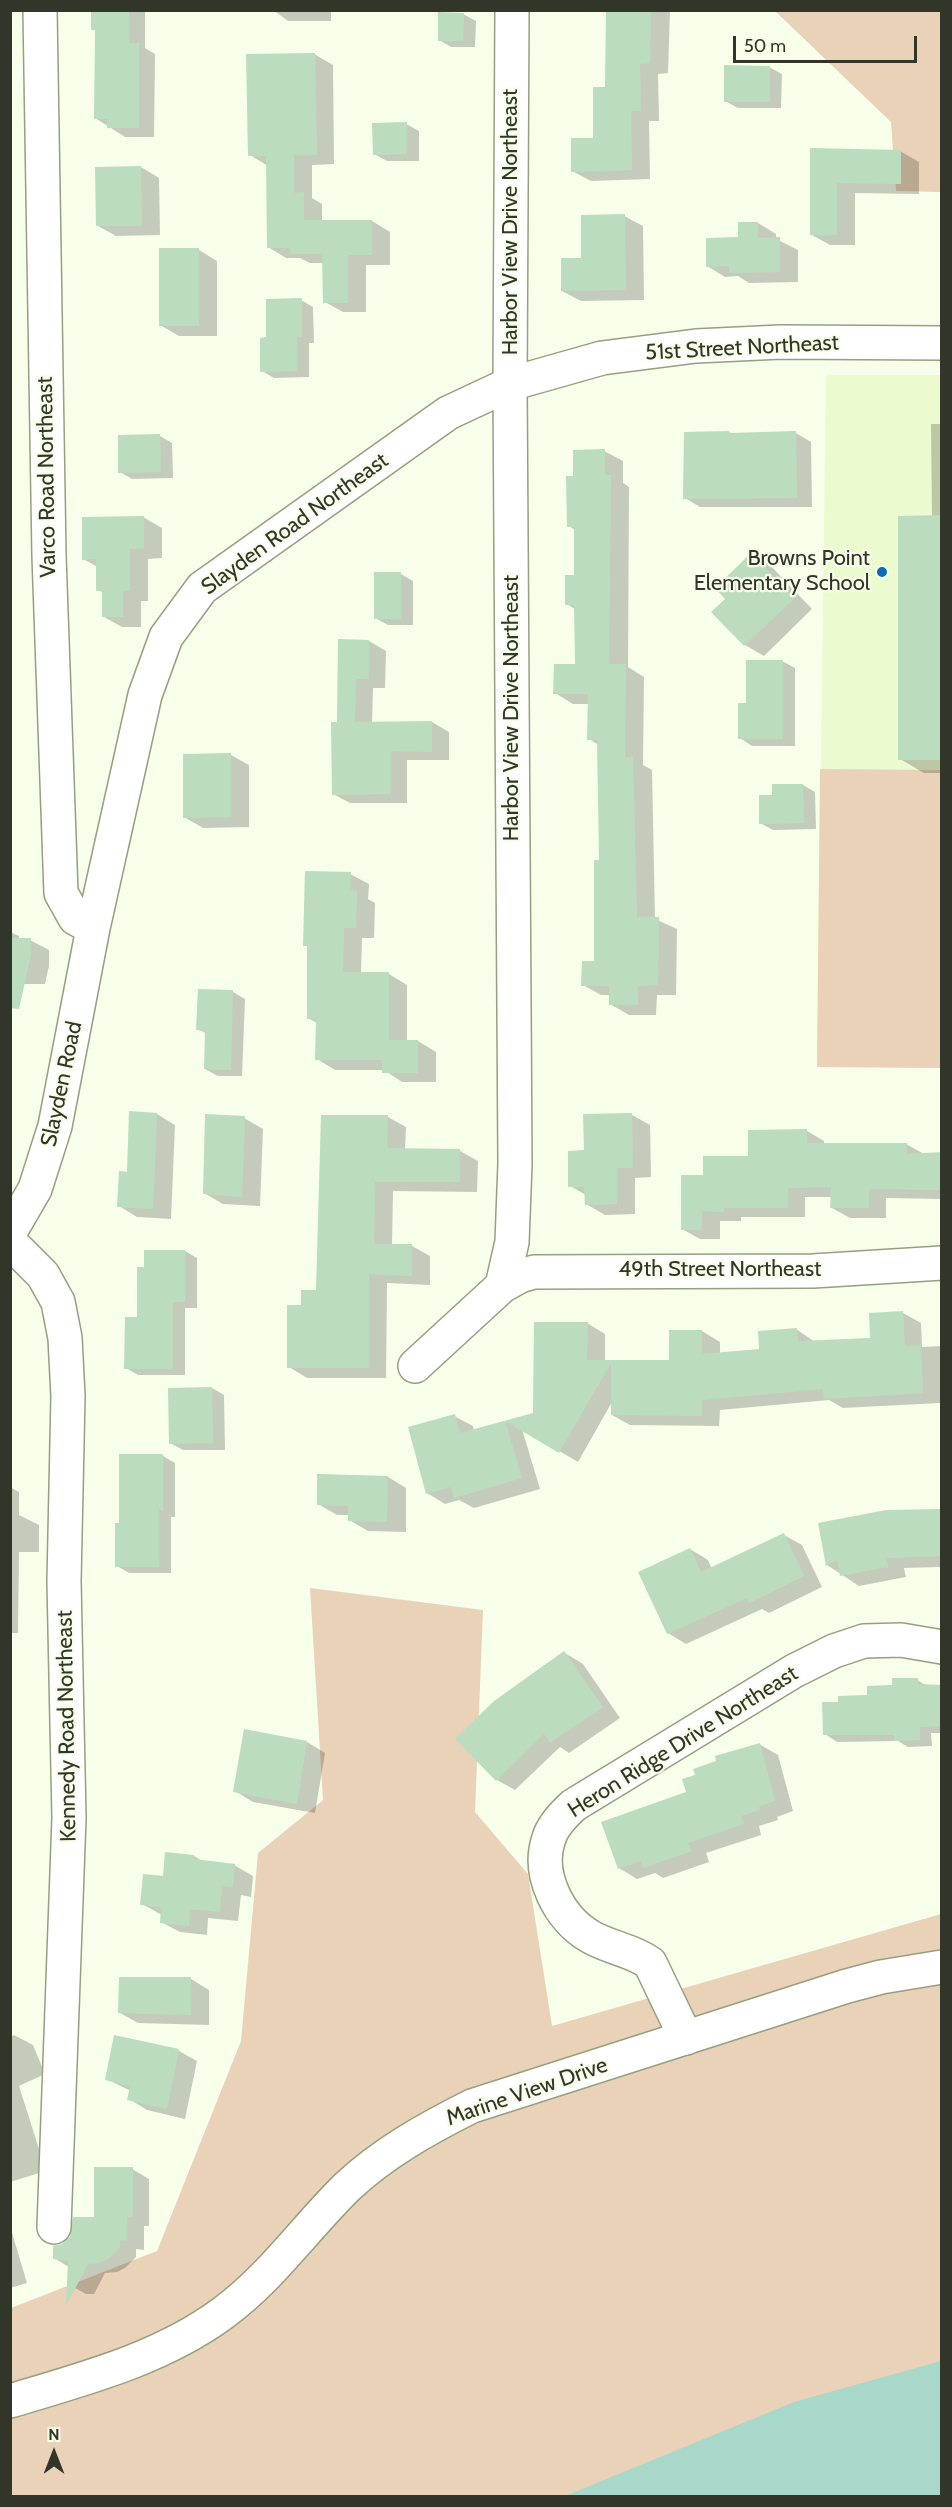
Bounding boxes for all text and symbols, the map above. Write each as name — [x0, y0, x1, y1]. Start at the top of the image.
scale bar — [736, 24, 920, 62]
text: 50 m — [744, 35, 786, 57]
street label: Harbor View Drive Northeast — [498, 89, 524, 355]
street label: 51st Street Northeast — [644, 330, 840, 366]
street label: Varco Road Northeast — [32, 376, 62, 578]
street label: Slayden Road Northeast — [197, 447, 393, 601]
place label: Browns Point Elementary School — [694, 546, 870, 598]
marker: Browns Point Elementary School — [875, 565, 889, 579]
street label: Harbor View Drive Northeast — [499, 575, 525, 841]
street label: Slayden Road — [36, 1019, 88, 1149]
street label: 49th Street Northeast — [619, 1257, 821, 1283]
street label: Kennedy Road Northeast — [52, 1610, 82, 1842]
street label: Heron Ridge Drive Northeast — [563, 1660, 803, 1824]
street label: Marine View Drive — [443, 2052, 611, 2132]
north arrow — [24, 2423, 84, 2483]
text: N — [48, 2425, 60, 2444]

